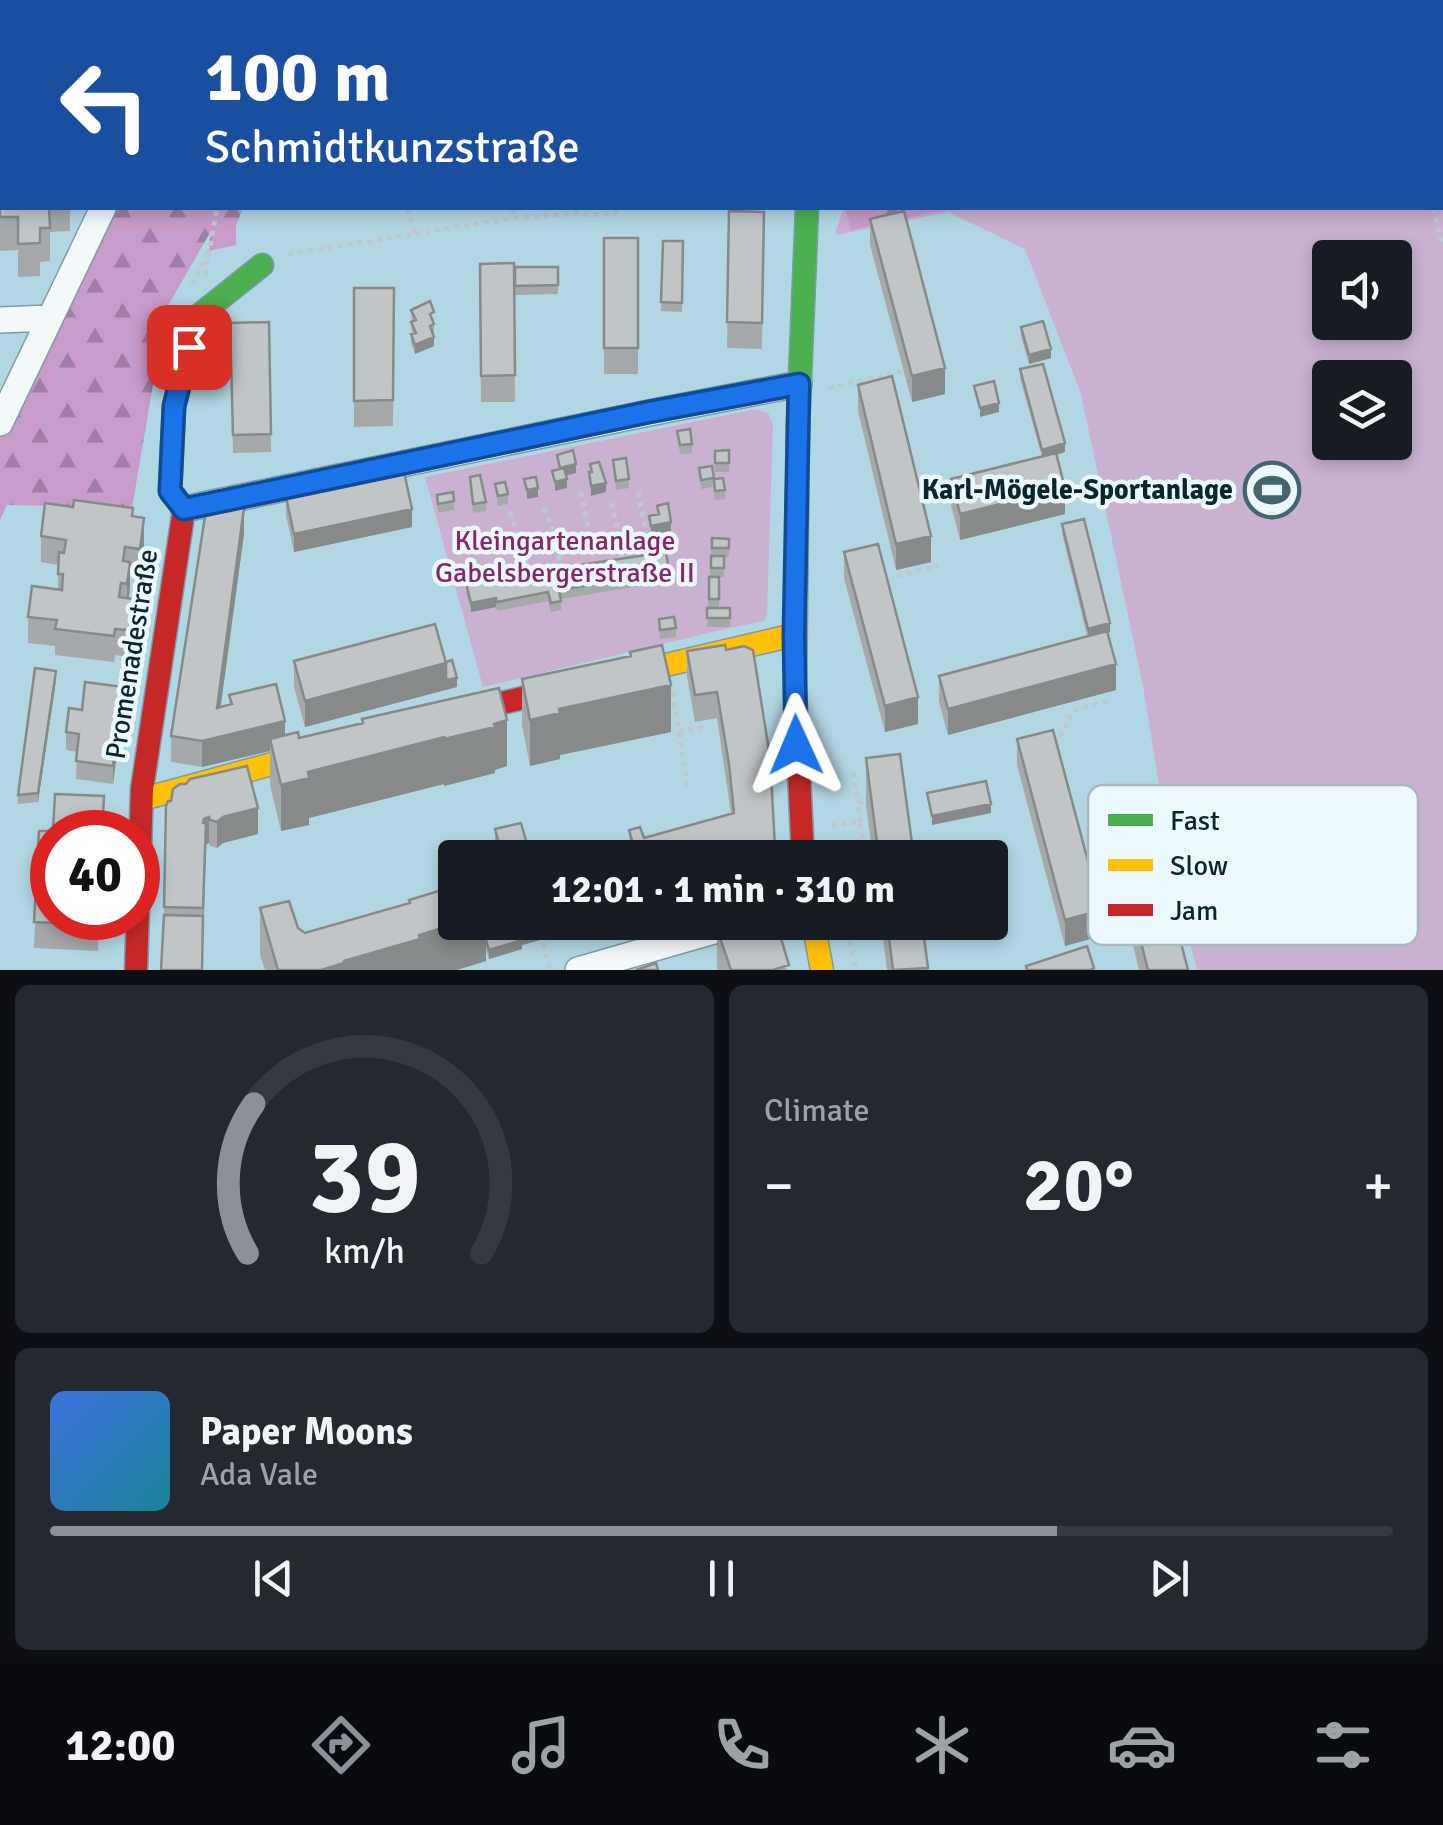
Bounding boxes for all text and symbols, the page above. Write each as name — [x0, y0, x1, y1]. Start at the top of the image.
text: 100 m — [205, 34, 390, 120]
icon: left — [40, 40, 170, 170]
text: Schmidtkunzstraße — [205, 120, 580, 175]
map controls — [1312, 240, 1412, 460]
button: sound — [1312, 240, 1412, 340]
pin — [147, 305, 232, 390]
icon: arrive — [162, 320, 217, 375]
button: layers — [1312, 360, 1412, 460]
sports icon: Karl-Mögele-Sportanlage — [1242, 460, 1302, 520]
place label: Karl-Mögele-Sportanlage — [922, 473, 1233, 507]
park label: Kleingartenanlage Gabelsbergerstraße II — [435, 524, 695, 590]
street label: Promenadestraße — [99, 547, 165, 761]
position arrow — [744, 693, 848, 797]
legend — [1088, 785, 1418, 945]
text: Fast — [1170, 804, 1220, 838]
speed limit sign: 40 — [30, 810, 160, 940]
text: Slow — [1170, 849, 1228, 883]
text: 12:01 · 1 min · 310 m — [551, 866, 895, 913]
text: Jam — [1170, 894, 1218, 928]
text: Climate — [764, 1091, 870, 1130]
text: 39 — [308, 1113, 421, 1241]
text: 20° — [1023, 1139, 1134, 1232]
text: − — [764, 1152, 794, 1220]
text: + — [1363, 1152, 1393, 1220]
text: km/h — [324, 1229, 405, 1273]
text: Paper Moons — [200, 1408, 413, 1455]
text: Ada Vale — [200, 1455, 318, 1494]
icon: previous — [246, 1551, 301, 1606]
icon: pause — [694, 1551, 749, 1606]
icon: next — [1142, 1551, 1197, 1606]
icon: directions — [306, 1710, 376, 1780]
icon: music — [506, 1710, 576, 1780]
icon: phone — [707, 1710, 777, 1780]
icon: climate — [907, 1710, 977, 1780]
icon: car — [1107, 1710, 1177, 1780]
icon: filters — [1308, 1710, 1378, 1780]
text: 12:00 — [65, 1718, 176, 1773]

